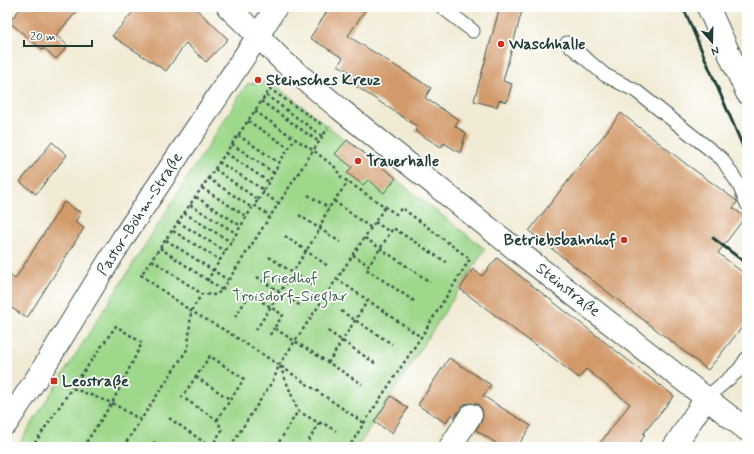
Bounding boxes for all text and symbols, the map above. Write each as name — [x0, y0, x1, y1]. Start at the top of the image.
scale bar — [24, 22, 92, 48]
north arrow — [692, 22, 732, 62]
text: 20 m — [30, 29, 56, 45]
place label: Waschhalle — [508, 34, 586, 55]
marker: Waschhalle — [496, 39, 506, 49]
text: N — [709, 43, 721, 58]
place label: Steinsches Kreuz — [266, 70, 381, 91]
marker: Steinsches Kreuz — [253, 75, 263, 85]
street label: Pastor-Böhm-Straße — [92, 148, 188, 280]
place label: Trauerhalle — [366, 151, 439, 172]
marker: Trauerhalle — [353, 156, 363, 166]
place label: Betriebsbahnhof — [504, 230, 616, 251]
marker: Betriebsbahnhof — [619, 235, 629, 245]
street label: Steinstraße — [531, 258, 605, 322]
park label: Friedhof Troisdorf-Sieglar — [232, 268, 348, 308]
place label: Leostraße — [62, 371, 129, 392]
marker: Leostraße — [49, 376, 59, 386]

